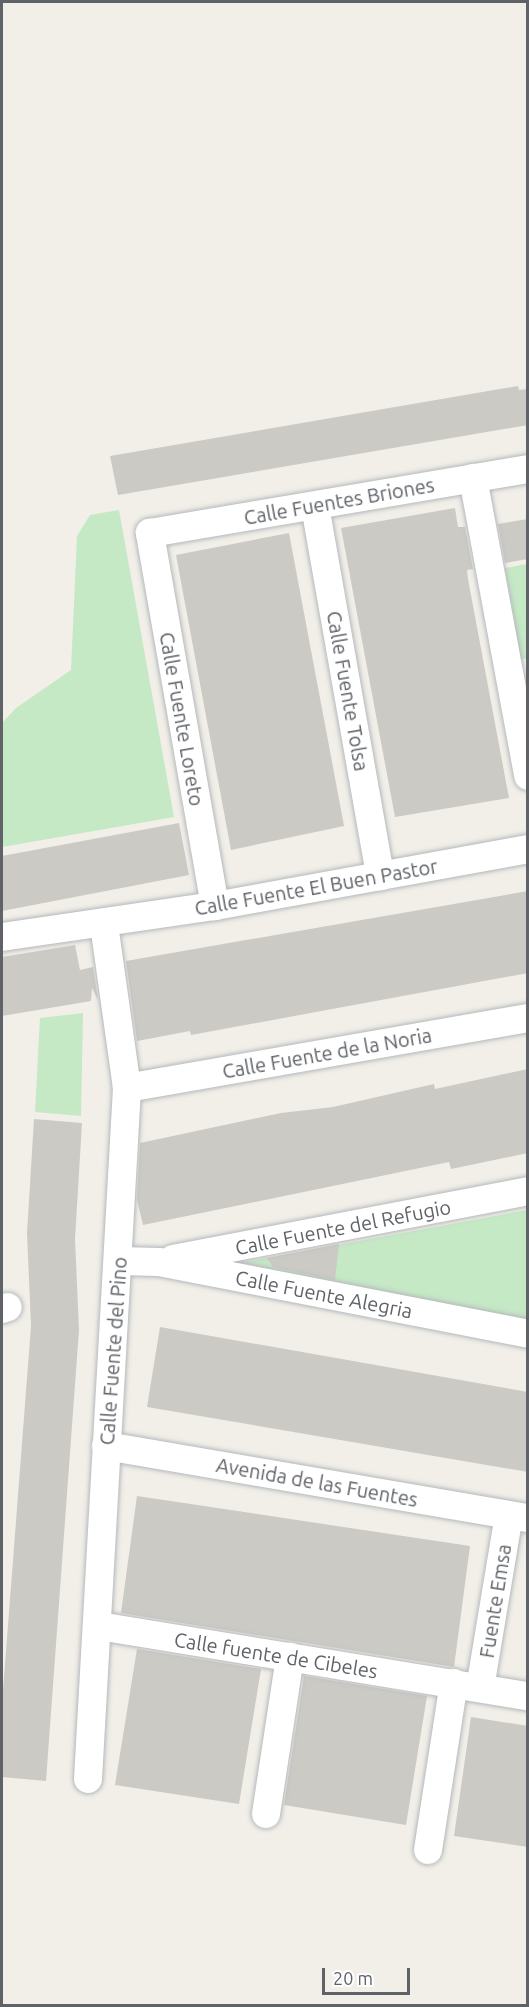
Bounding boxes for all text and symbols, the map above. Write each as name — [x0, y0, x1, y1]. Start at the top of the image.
street label: Calle Fuentes Briones — [242, 472, 436, 530]
street label: Calle Fuente Tolsa — [322, 609, 374, 773]
street label: Calle Fuente Loreto — [155, 630, 209, 808]
street label: Calle Fuente El Buen Pastor — [193, 854, 439, 920]
street label: Calle Fuente de la Noria — [220, 1023, 434, 1083]
street label: Calle Fuente del Refugio — [233, 1194, 453, 1260]
street label: Calle Fuente del Pino — [94, 1256, 132, 1446]
street label: Calle Fuente Alegria — [234, 1265, 414, 1323]
street label: Avenida de las Fuentes — [214, 1452, 420, 1512]
street label: Fuente Emsa — [474, 1542, 516, 1660]
street label: Calle fuente de Cibeles — [173, 1627, 379, 1683]
scale bar — [325, 1956, 414, 1994]
text: 20 m — [333, 1968, 373, 1988]

